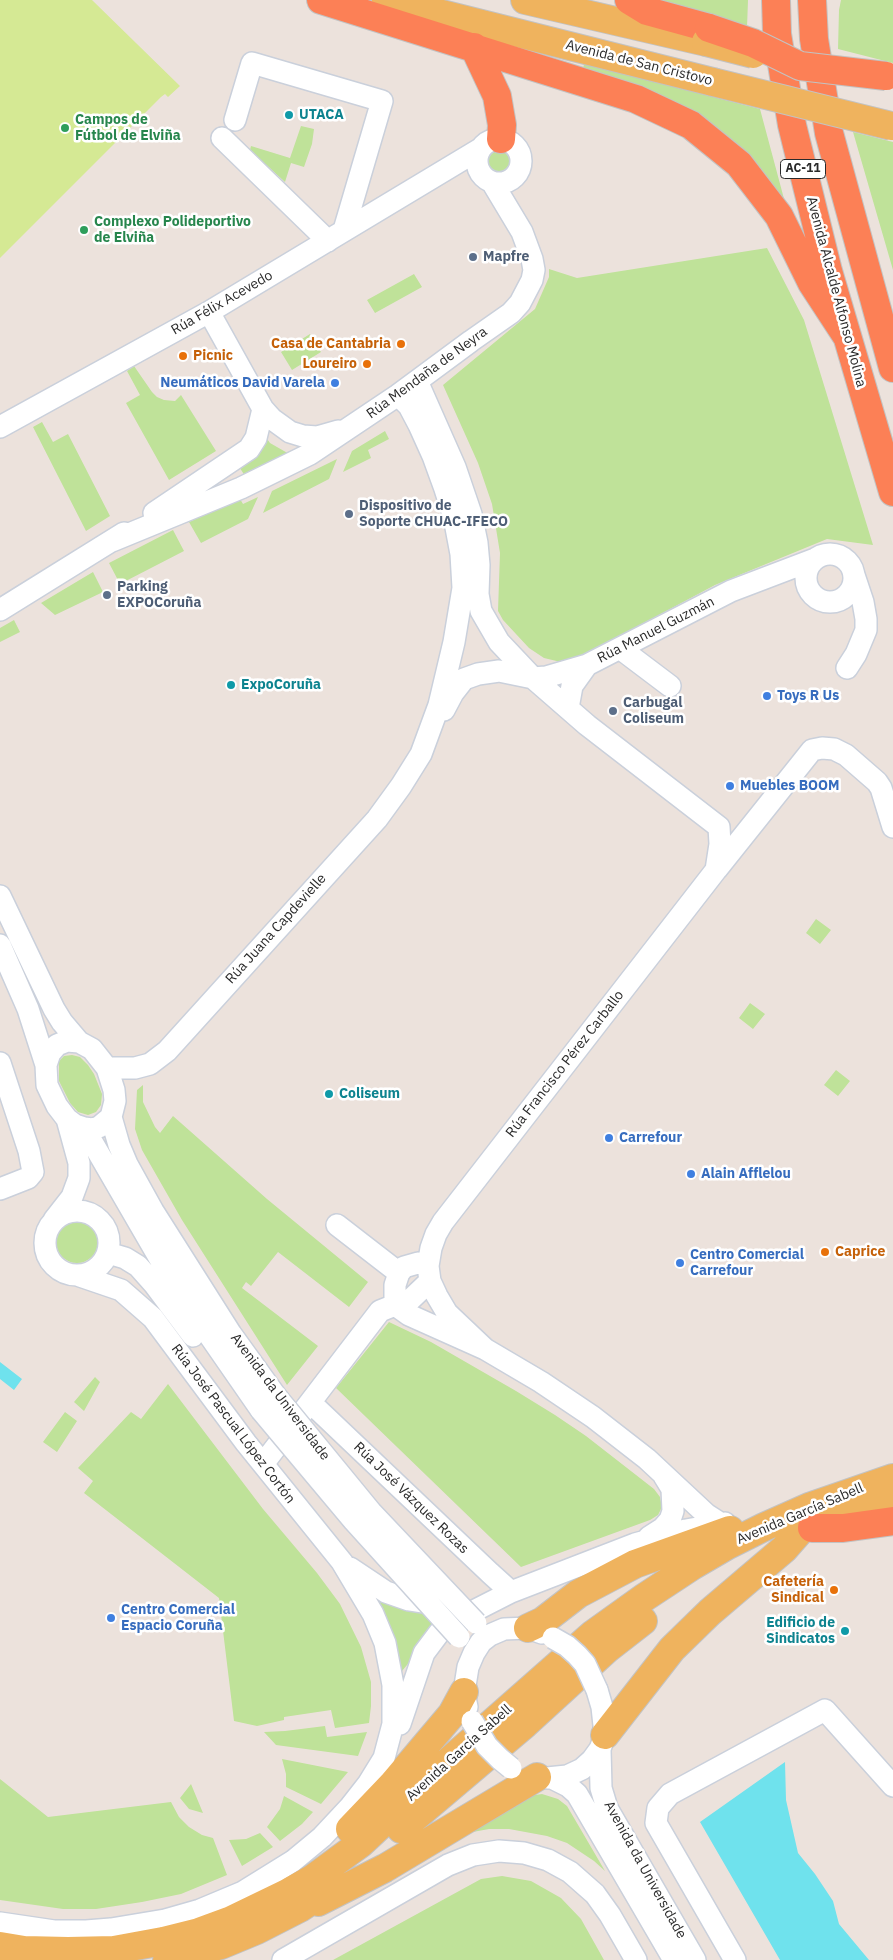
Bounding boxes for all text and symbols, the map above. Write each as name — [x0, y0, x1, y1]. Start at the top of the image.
street label: Avenida de San Cristovo — [564, 37, 714, 89]
place label: UTACA — [299, 107, 344, 123]
marker: UTACA — [283, 109, 295, 121]
place label: Campos de Fútbol de Elviña — [75, 112, 181, 144]
marker: Campos de Fútbol de Elviña — [59, 122, 71, 134]
road number: AC-11 — [780, 160, 826, 178]
street label: Avenida Alcalde Alfonso Molina — [802, 195, 870, 389]
place label: Complexo Polideportivo de Elviña — [94, 214, 251, 246]
marker: Complexo Polideportivo de Elviña — [78, 224, 90, 236]
place label: Mapfre — [483, 249, 529, 265]
marker: Mapfre — [467, 251, 479, 263]
street label: Rúa Félix Acevedo — [168, 267, 276, 339]
street label: Rúa Mendaña de Neyra — [363, 324, 491, 422]
place label: Casa de Cantabria — [271, 336, 391, 352]
marker: Casa de Cantabria — [395, 338, 407, 350]
place label: Picnic — [193, 348, 233, 364]
marker: Picnic — [177, 350, 189, 362]
place label: Loureiro — [303, 356, 357, 372]
marker: Loureiro — [361, 358, 373, 370]
place label: Neumáticos David Varela — [160, 375, 325, 391]
marker: Neumáticos David Varela — [329, 377, 341, 389]
place label: Dispositivo de Soporte CHUAC-IFECO — [359, 498, 508, 530]
marker: Dispositivo de Soporte CHUAC-IFECO — [343, 508, 355, 520]
place label: Parking EXPOCoruña — [117, 579, 201, 612]
marker: Parking EXPOCoruña — [101, 589, 113, 601]
street label: Rúa Manuel Guzmán — [595, 593, 717, 667]
place label: ExpoCoruña — [241, 677, 321, 693]
marker: ExpoCoruña — [225, 679, 237, 691]
place label: Toys R Us — [777, 688, 839, 704]
marker: Toys R Us — [761, 690, 773, 702]
place label: Carbugal Coliseum — [623, 695, 684, 728]
marker: Carbugal Coliseum — [607, 705, 619, 717]
place label: Muebles BOOM — [740, 778, 839, 794]
marker: Muebles BOOM — [724, 780, 736, 792]
street label: Rúa Juana Capdevielle — [222, 871, 330, 987]
street label: Rúa Francisco Pérez Carballo — [502, 987, 628, 1141]
place label: Coliseum — [339, 1086, 400, 1102]
marker: Coliseum — [323, 1088, 335, 1100]
place label: Carrefour — [619, 1130, 682, 1146]
marker: Carrefour — [603, 1132, 615, 1144]
place label: Alain Afflelou — [701, 1166, 791, 1182]
marker: Alain Afflelou — [685, 1168, 697, 1180]
place label: Caprice — [835, 1244, 885, 1260]
marker: Caprice — [819, 1246, 831, 1258]
place label: Centro Comercial Carrefour — [690, 1247, 804, 1280]
marker: Centro Comercial Carrefour — [674, 1257, 686, 1269]
street label: Avenida da Universidade — [227, 1330, 333, 1464]
street label: Rúa José Pascual López Cortón — [168, 1341, 298, 1507]
street label: Rúa José Vázquez Rozas — [350, 1439, 472, 1557]
street label: Avenida García Sabell — [734, 1480, 866, 1548]
place label: Cafetería Sindical — [763, 1574, 824, 1606]
marker: Cafetería Sindical — [828, 1584, 840, 1596]
place label: Centro Comercial Espacio Coruña — [121, 1602, 235, 1634]
marker: Centro Comercial Espacio Coruña — [105, 1612, 117, 1624]
place label: Edificio de Sindicatos — [766, 1615, 835, 1648]
marker: Edificio de Sindicatos — [839, 1625, 851, 1637]
street label: Avenida García Sabell — [403, 1701, 515, 1805]
street label: Avenida da Universidade — [600, 1798, 690, 1942]

